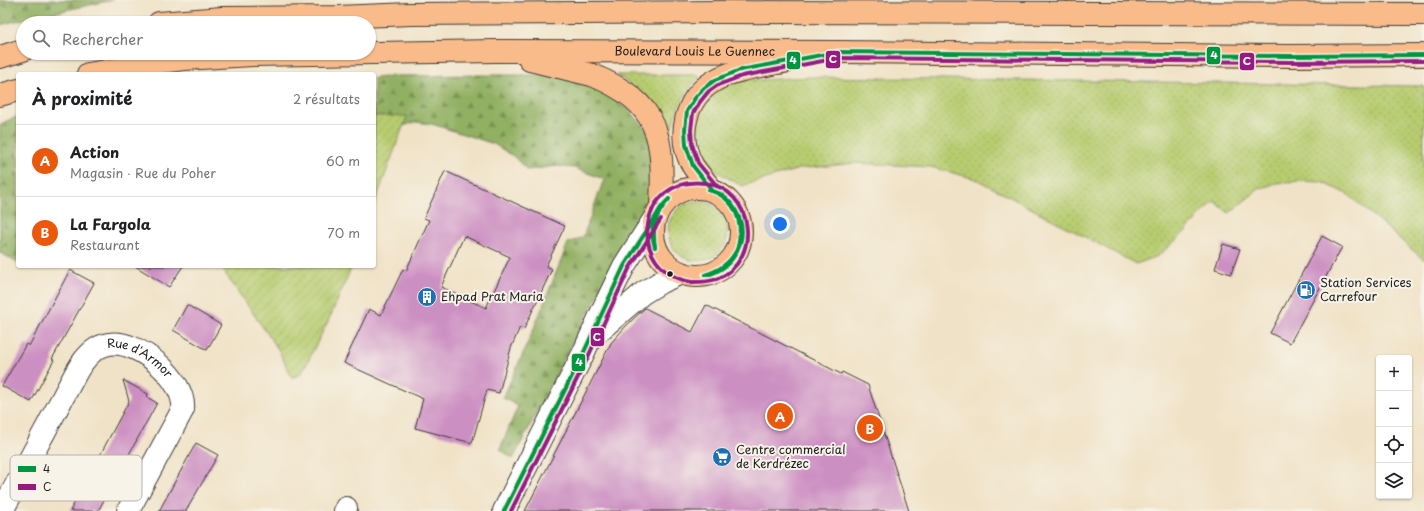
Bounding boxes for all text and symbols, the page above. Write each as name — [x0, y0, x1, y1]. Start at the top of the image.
search box — [16, 16, 376, 60]
icon: search — [30, 27, 52, 49]
text: Rechercher — [62, 27, 143, 50]
street label: Boulevard Louis Le Guennec — [614, 41, 775, 60]
line badge: 4 — [1206, 46, 1221, 65]
text: 4 — [1210, 46, 1218, 63]
line badge: C — [825, 50, 841, 69]
text: C — [829, 50, 837, 67]
line badge: 4 — [786, 51, 801, 70]
text: 4 — [789, 51, 797, 68]
line badge: C — [1239, 52, 1255, 71]
text: C — [1243, 52, 1251, 69]
text: À proximité — [32, 85, 132, 111]
text: 2 résultats — [293, 89, 360, 108]
text: Action — [70, 140, 119, 163]
text: A — [40, 151, 50, 170]
text: 60 m — [326, 151, 360, 170]
text: Magasin · Rue du Poher — [70, 163, 216, 182]
text: La Fargola — [70, 212, 151, 235]
your location — [770, 214, 790, 234]
text: B — [41, 223, 49, 242]
text: 70 m — [327, 223, 360, 242]
text: Restaurant — [70, 235, 140, 254]
unlabelled marker — [665, 269, 675, 279]
place label: Station Services Carrefour — [1320, 273, 1412, 305]
fuel station icon: Station Services Carrefour — [1295, 279, 1317, 301]
building icon: Ehpad Prat Maria — [416, 286, 438, 308]
place label: Ehpad Prat Maria — [441, 287, 544, 305]
line badge: C — [590, 327, 605, 347]
text: C — [593, 328, 601, 345]
street label: Rue d'Armor — [106, 333, 178, 382]
line badge: 4 — [571, 353, 586, 372]
text: 4 — [575, 353, 583, 370]
map controls — [1376, 355, 1412, 499]
button: + — [1376, 355, 1412, 391]
button: − — [1376, 391, 1412, 427]
pin: A — [767, 401, 793, 431]
pin: B — [857, 413, 883, 443]
button: locate — [1376, 427, 1412, 463]
place label: Centre commercial de Kerdrézec — [736, 440, 846, 472]
supermarket icon: Centre commercial de Kerdrézec — [711, 446, 733, 468]
legend — [10, 455, 142, 501]
text: 4 — [43, 460, 50, 477]
button: layers — [1376, 463, 1412, 499]
text: C — [43, 478, 51, 495]

